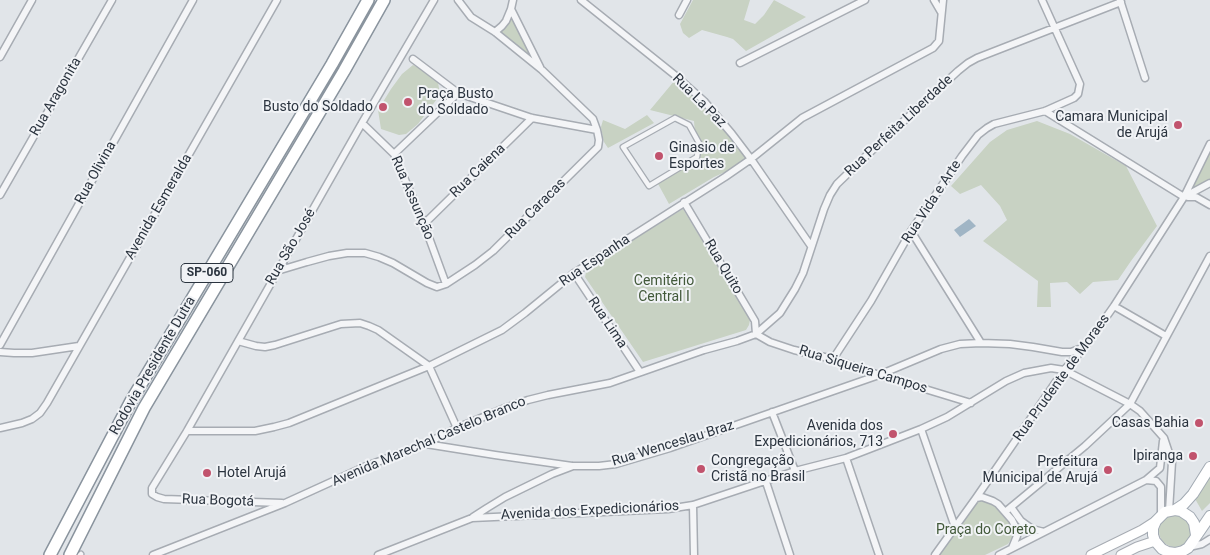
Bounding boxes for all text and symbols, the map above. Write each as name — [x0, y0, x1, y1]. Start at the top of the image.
street label: Rua Aragonita — [27, 55, 85, 139]
street label: Rua La Paz — [669, 71, 729, 131]
street label: Rua Perfeita Liberdade — [842, 72, 956, 180]
place label: Praça Busto do Soldado — [418, 86, 493, 118]
marker: Praça Busto do Soldado — [402, 96, 414, 108]
place label: Busto do Soldado — [263, 99, 373, 115]
marker: Busto do Soldado — [377, 101, 389, 113]
place label: Camara Municipal de Arujá — [1055, 109, 1168, 142]
marker: Camara Municipal de Arujá — [1172, 119, 1184, 131]
street label: Rua Olivina — [72, 139, 120, 207]
place label: Ginasio de Esportes — [669, 140, 735, 172]
street label: Rua Caiena — [447, 141, 509, 201]
marker: Ginasio de Esportes — [653, 150, 665, 162]
street label: Avenida Esmeralda — [122, 151, 196, 263]
street label: Rua Assunção — [387, 154, 437, 242]
street label: Rua Vida e Arte — [899, 157, 965, 247]
street label: Rua Caracas — [502, 175, 570, 243]
street label: Rua São José — [262, 206, 320, 288]
street label: Rua Espanha — [557, 231, 633, 291]
street label: Rua Quito — [700, 237, 746, 297]
road number: SP-060 — [181, 264, 233, 282]
park label: Cemitério Central I — [634, 273, 694, 306]
street label: Rodovia Presidente Dutra — [106, 294, 200, 438]
street label: Rua Lima — [584, 294, 630, 352]
street label: Rua Prudente de Moraes — [1010, 311, 1114, 445]
street label: Rua Siqueira Campos — [797, 342, 929, 398]
street label: Avenida Marechal Castelo Branco — [329, 393, 529, 491]
place label: Casas Bahia — [1112, 415, 1189, 431]
street label: Rua Wenceslau Braz — [610, 417, 736, 471]
marker: Casas Bahia — [1193, 417, 1205, 429]
place label: Avenida dos Expedicionários, 713 — [754, 418, 883, 451]
marker: Avenida dos Expedicionários, 713 — [887, 428, 899, 440]
place label: Ipiranga — [1133, 448, 1183, 464]
marker: Ipiranga — [1187, 450, 1199, 462]
place label: Congregação Cristã no Brasil — [711, 453, 805, 486]
place label: Prefeitura Municipal de Arujá — [982, 454, 1098, 487]
marker: Congregação Cristã no Brasil — [695, 463, 707, 475]
marker: Prefeitura Municipal de Arujá — [1102, 464, 1114, 476]
place label: Hotel Arujá — [217, 465, 286, 481]
marker: Hotel Arujá — [201, 467, 213, 479]
street label: Rua Bogotá — [182, 491, 254, 511]
street label: Avenida dos Expedicionários — [500, 498, 680, 524]
park label: Praça do Coreto — [936, 522, 1036, 538]

